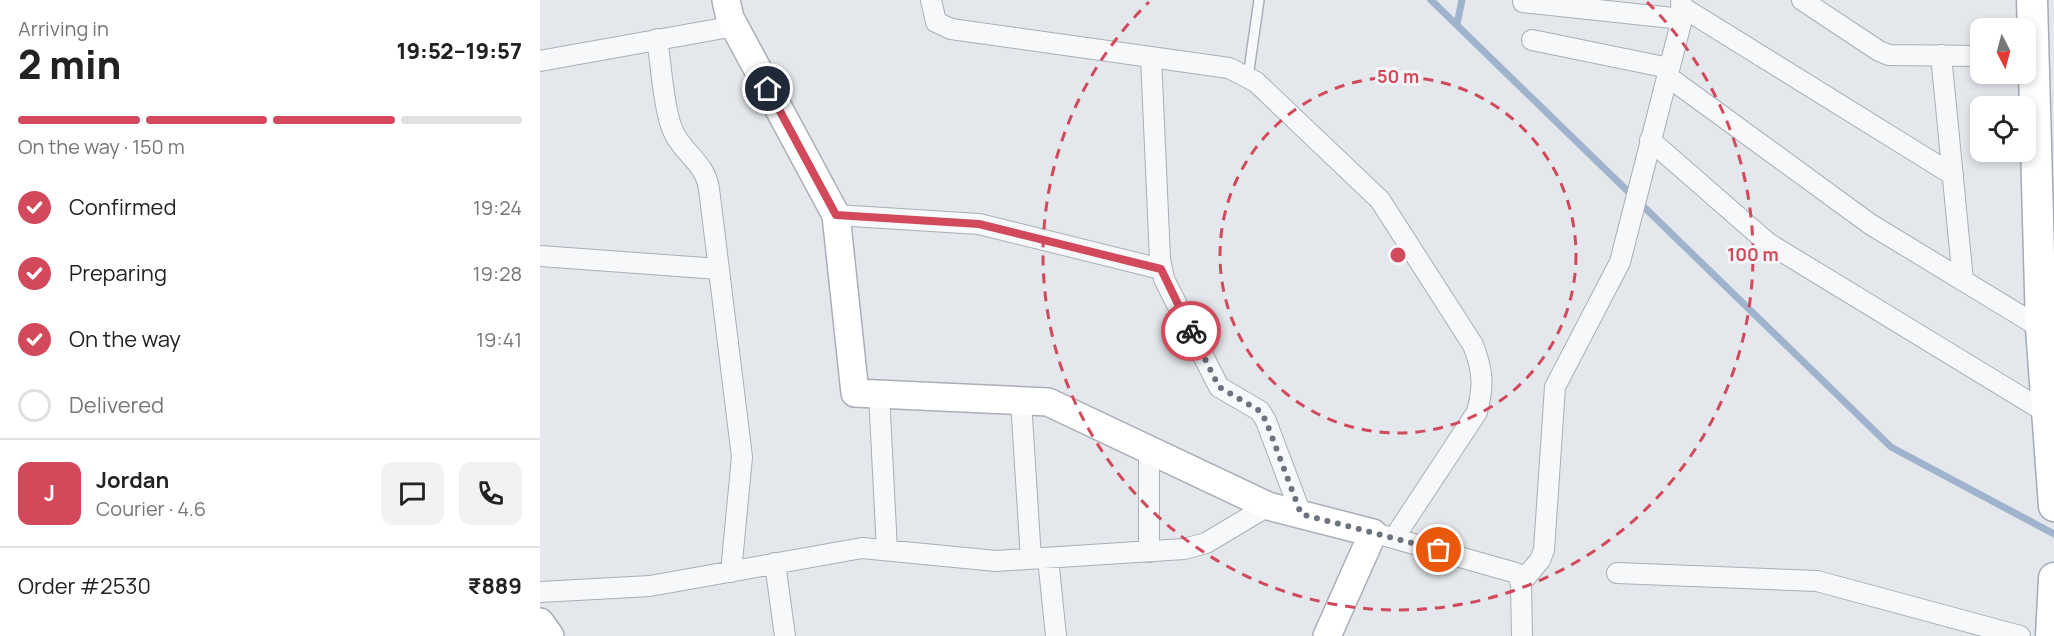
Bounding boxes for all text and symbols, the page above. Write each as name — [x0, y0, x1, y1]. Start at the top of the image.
text: Arriving in — [18, 15, 109, 42]
north arrow — [1970, 18, 2036, 84]
map controls — [1970, 18, 2036, 162]
text: 19:52–19:57 — [396, 36, 522, 66]
text: 2 min — [18, 37, 121, 91]
pin — [742, 63, 793, 114]
text: 50 m — [1377, 64, 1419, 88]
icon: home — [751, 72, 784, 105]
button: locate — [1970, 96, 2036, 162]
text: On the way · 150 m — [18, 133, 185, 160]
icon: check — [18, 191, 51, 224]
text: Confirmed — [69, 192, 177, 222]
text: 19:24 — [473, 194, 522, 221]
text: 100 m — [1727, 242, 1779, 266]
centre of rings — [1388, 245, 1408, 265]
icon: check — [18, 257, 51, 290]
text: Preparing — [69, 258, 167, 288]
text: 19:28 — [473, 260, 522, 287]
courier — [1161, 301, 1221, 361]
icon: bike — [1175, 315, 1208, 348]
icon: check — [18, 323, 51, 356]
text: On the way — [69, 324, 181, 354]
text: 19:41 — [476, 326, 522, 353]
text: Delivered — [69, 390, 164, 420]
button: chat — [381, 462, 444, 525]
button: phone — [459, 462, 522, 525]
text: Jordan — [96, 465, 169, 495]
text: J — [44, 478, 55, 508]
text: Courier · 4.6 — [96, 495, 206, 522]
pin — [1413, 524, 1464, 575]
icon: bag — [1422, 533, 1455, 566]
text: Order #2530 — [18, 571, 151, 601]
text: ₹889 — [468, 571, 522, 601]

